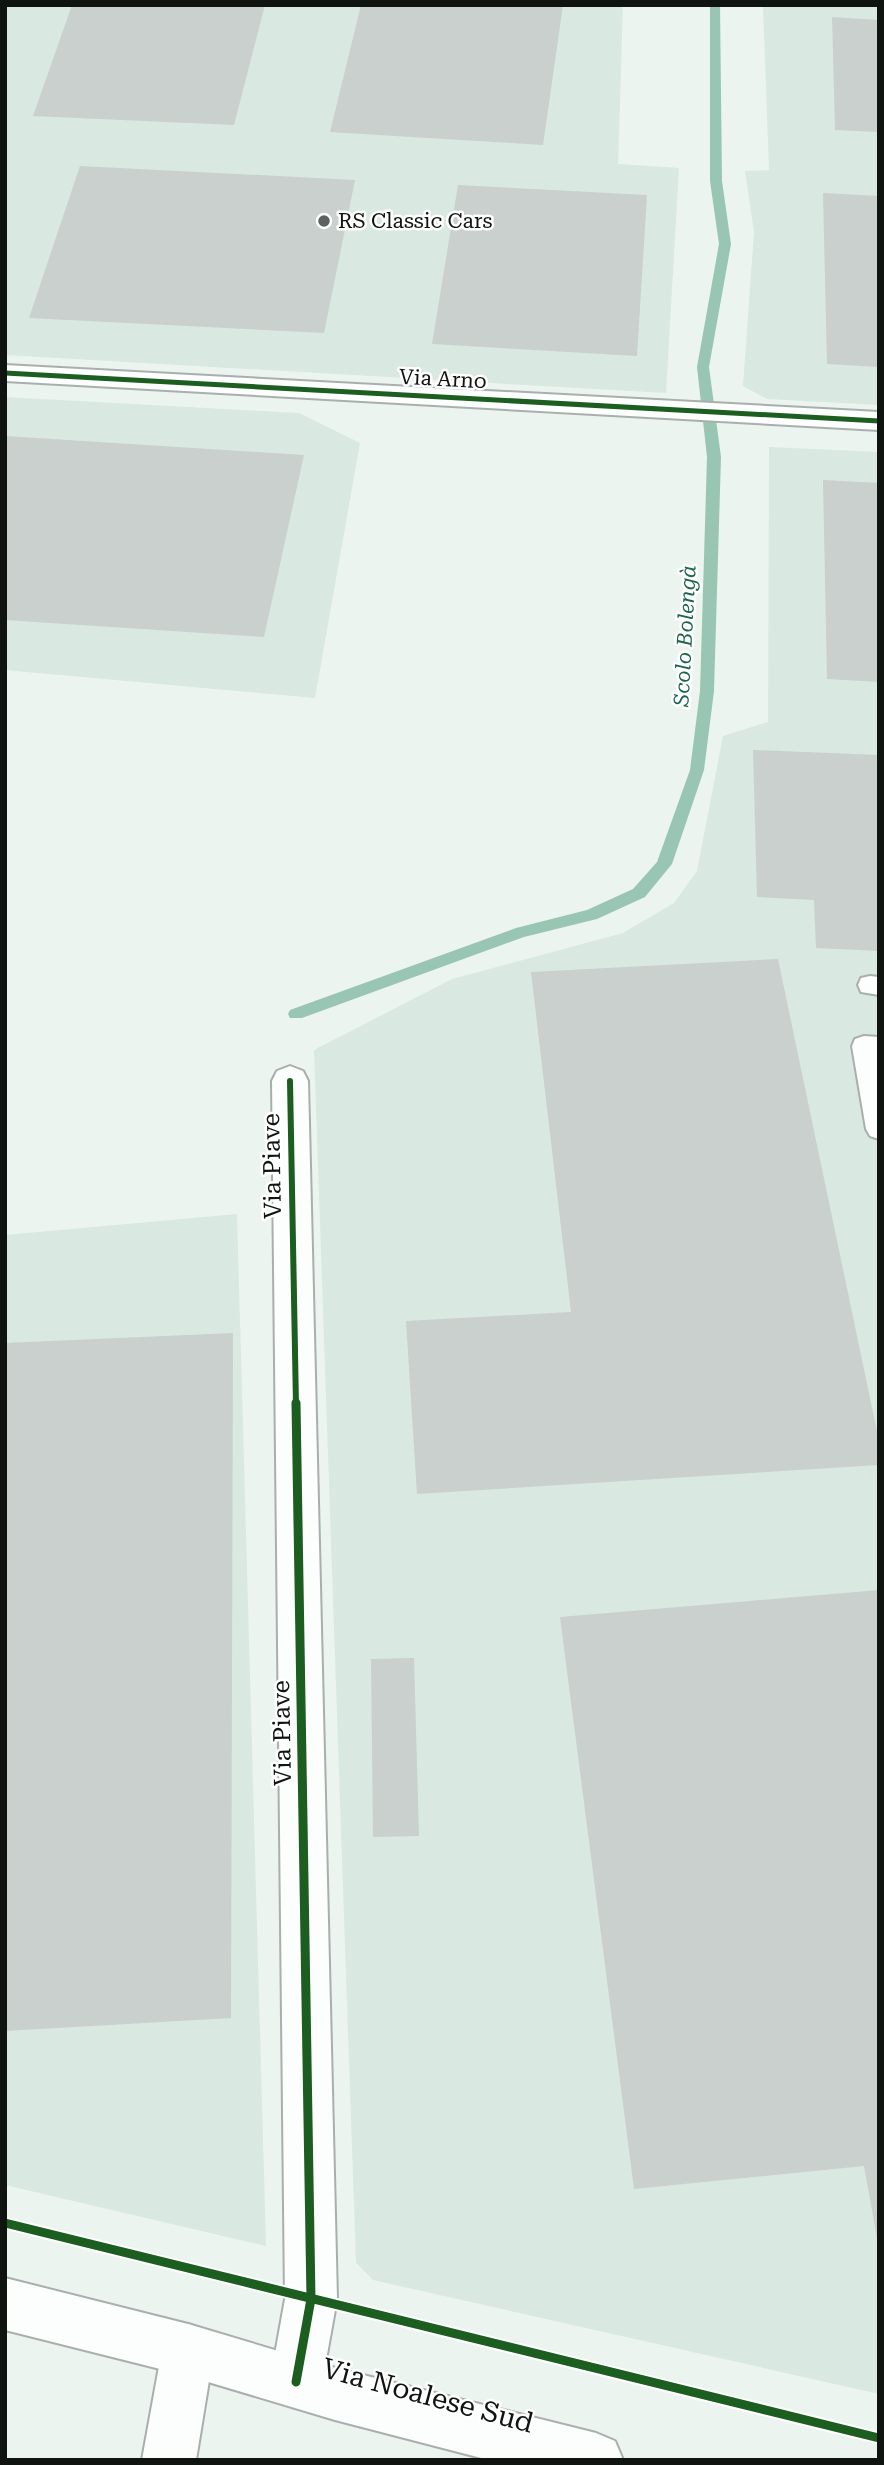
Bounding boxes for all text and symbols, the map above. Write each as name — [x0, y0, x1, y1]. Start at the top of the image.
place label: RS Classic Cars — [338, 209, 493, 233]
marker: RS Classic Cars — [316, 213, 332, 229]
street label: Via Arno — [399, 365, 487, 393]
water label: Scolo Bolengà — [669, 565, 701, 708]
street label: Via Piave — [257, 1113, 287, 1219]
street label: Via Piave — [267, 1680, 297, 1786]
street label: Via Noalese Sud — [319, 2351, 537, 2440]

